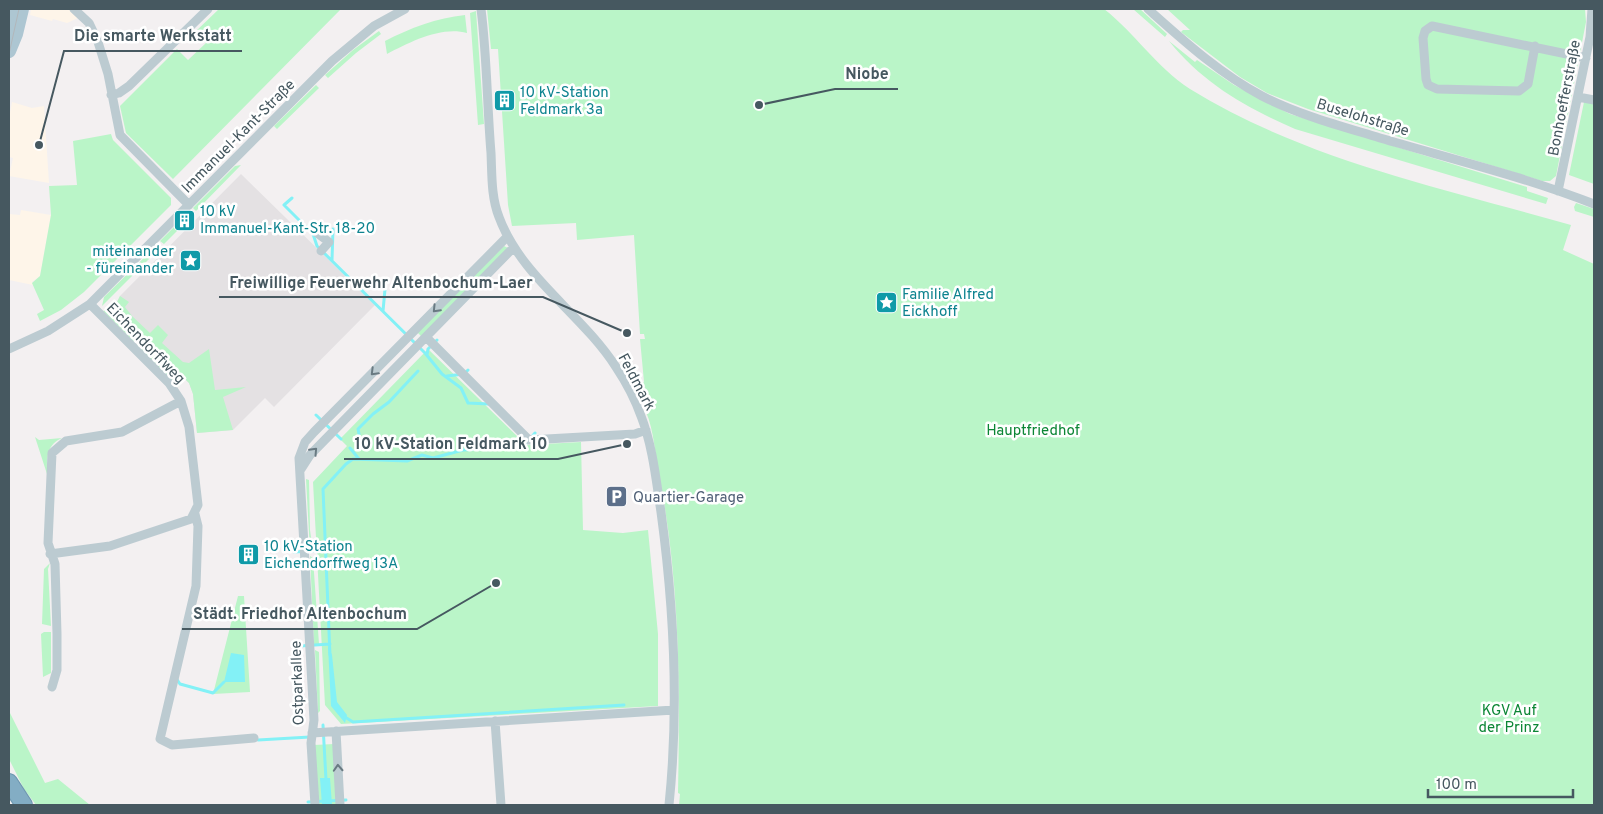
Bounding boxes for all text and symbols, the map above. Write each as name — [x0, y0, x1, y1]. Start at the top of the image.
callout: Die smarte Werkstatt — [64, 20, 242, 51]
text: Die smarte Werkstatt — [74, 27, 232, 47]
street label: Bonhoefferstraße — [1545, 39, 1586, 158]
callout: Niobe — [835, 58, 898, 89]
text: Niobe — [845, 65, 889, 85]
street label: Immanuel-Kant-Straße — [178, 76, 300, 198]
place label: 10 kV-Station Feldmark 3a — [520, 84, 609, 120]
building icon: 10 kV-Station Feldmark 3a — [492, 89, 516, 113]
street label: Buselohstraße — [1314, 95, 1411, 142]
place label: 10 kV Immanuel-Kant-Str. 18-20 — [200, 203, 375, 239]
building icon: 10 kV Immanuel-Kant-Str. 18-20 — [172, 208, 196, 232]
place label: miteinander - füreinander — [86, 243, 174, 279]
place icon: miteinander - füreinander — [178, 248, 202, 272]
callout: Freiwillige Feuerwehr Altenbochum-Laer — [219, 266, 543, 297]
text: Freiwillige Feuerwehr Altenbochum-Laer — [229, 274, 533, 294]
place label: Familie Alfred Eickhoff — [902, 286, 994, 322]
place icon: Familie Alfred Eickhoff — [874, 291, 898, 315]
street label: Eichendorffweg — [101, 299, 189, 389]
one-way arrow — [433, 303, 442, 312]
street label: Feldmark — [613, 351, 659, 415]
one-way arrow — [371, 366, 380, 375]
park label: Hauptfriedhof — [986, 422, 1080, 441]
callout: 10 kV-Station Feldmark 10 — [344, 428, 558, 459]
text: 10 kV-Station Feldmark 10 — [354, 435, 548, 455]
one-way arrow — [308, 448, 317, 457]
parking icon: Quartier-Garage — [605, 485, 629, 509]
place label: Quartier-Garage — [633, 489, 744, 508]
place label: 10 kV-Station Eichendorffweg 13A — [264, 538, 398, 574]
building icon: 10 kV-Station Eichendorffweg 13A — [236, 543, 260, 567]
callout: Städt. Friedhof Altenbochum — [182, 598, 417, 629]
text: Städt. Friedhof Altenbochum — [193, 605, 407, 625]
street label: Ostparkallee — [288, 640, 309, 726]
park label: KGV Auf der Prinz — [1478, 702, 1540, 738]
one-way arrow — [333, 764, 344, 772]
scale bar — [1428, 766, 1573, 798]
text: 100 m — [1436, 776, 1477, 795]

